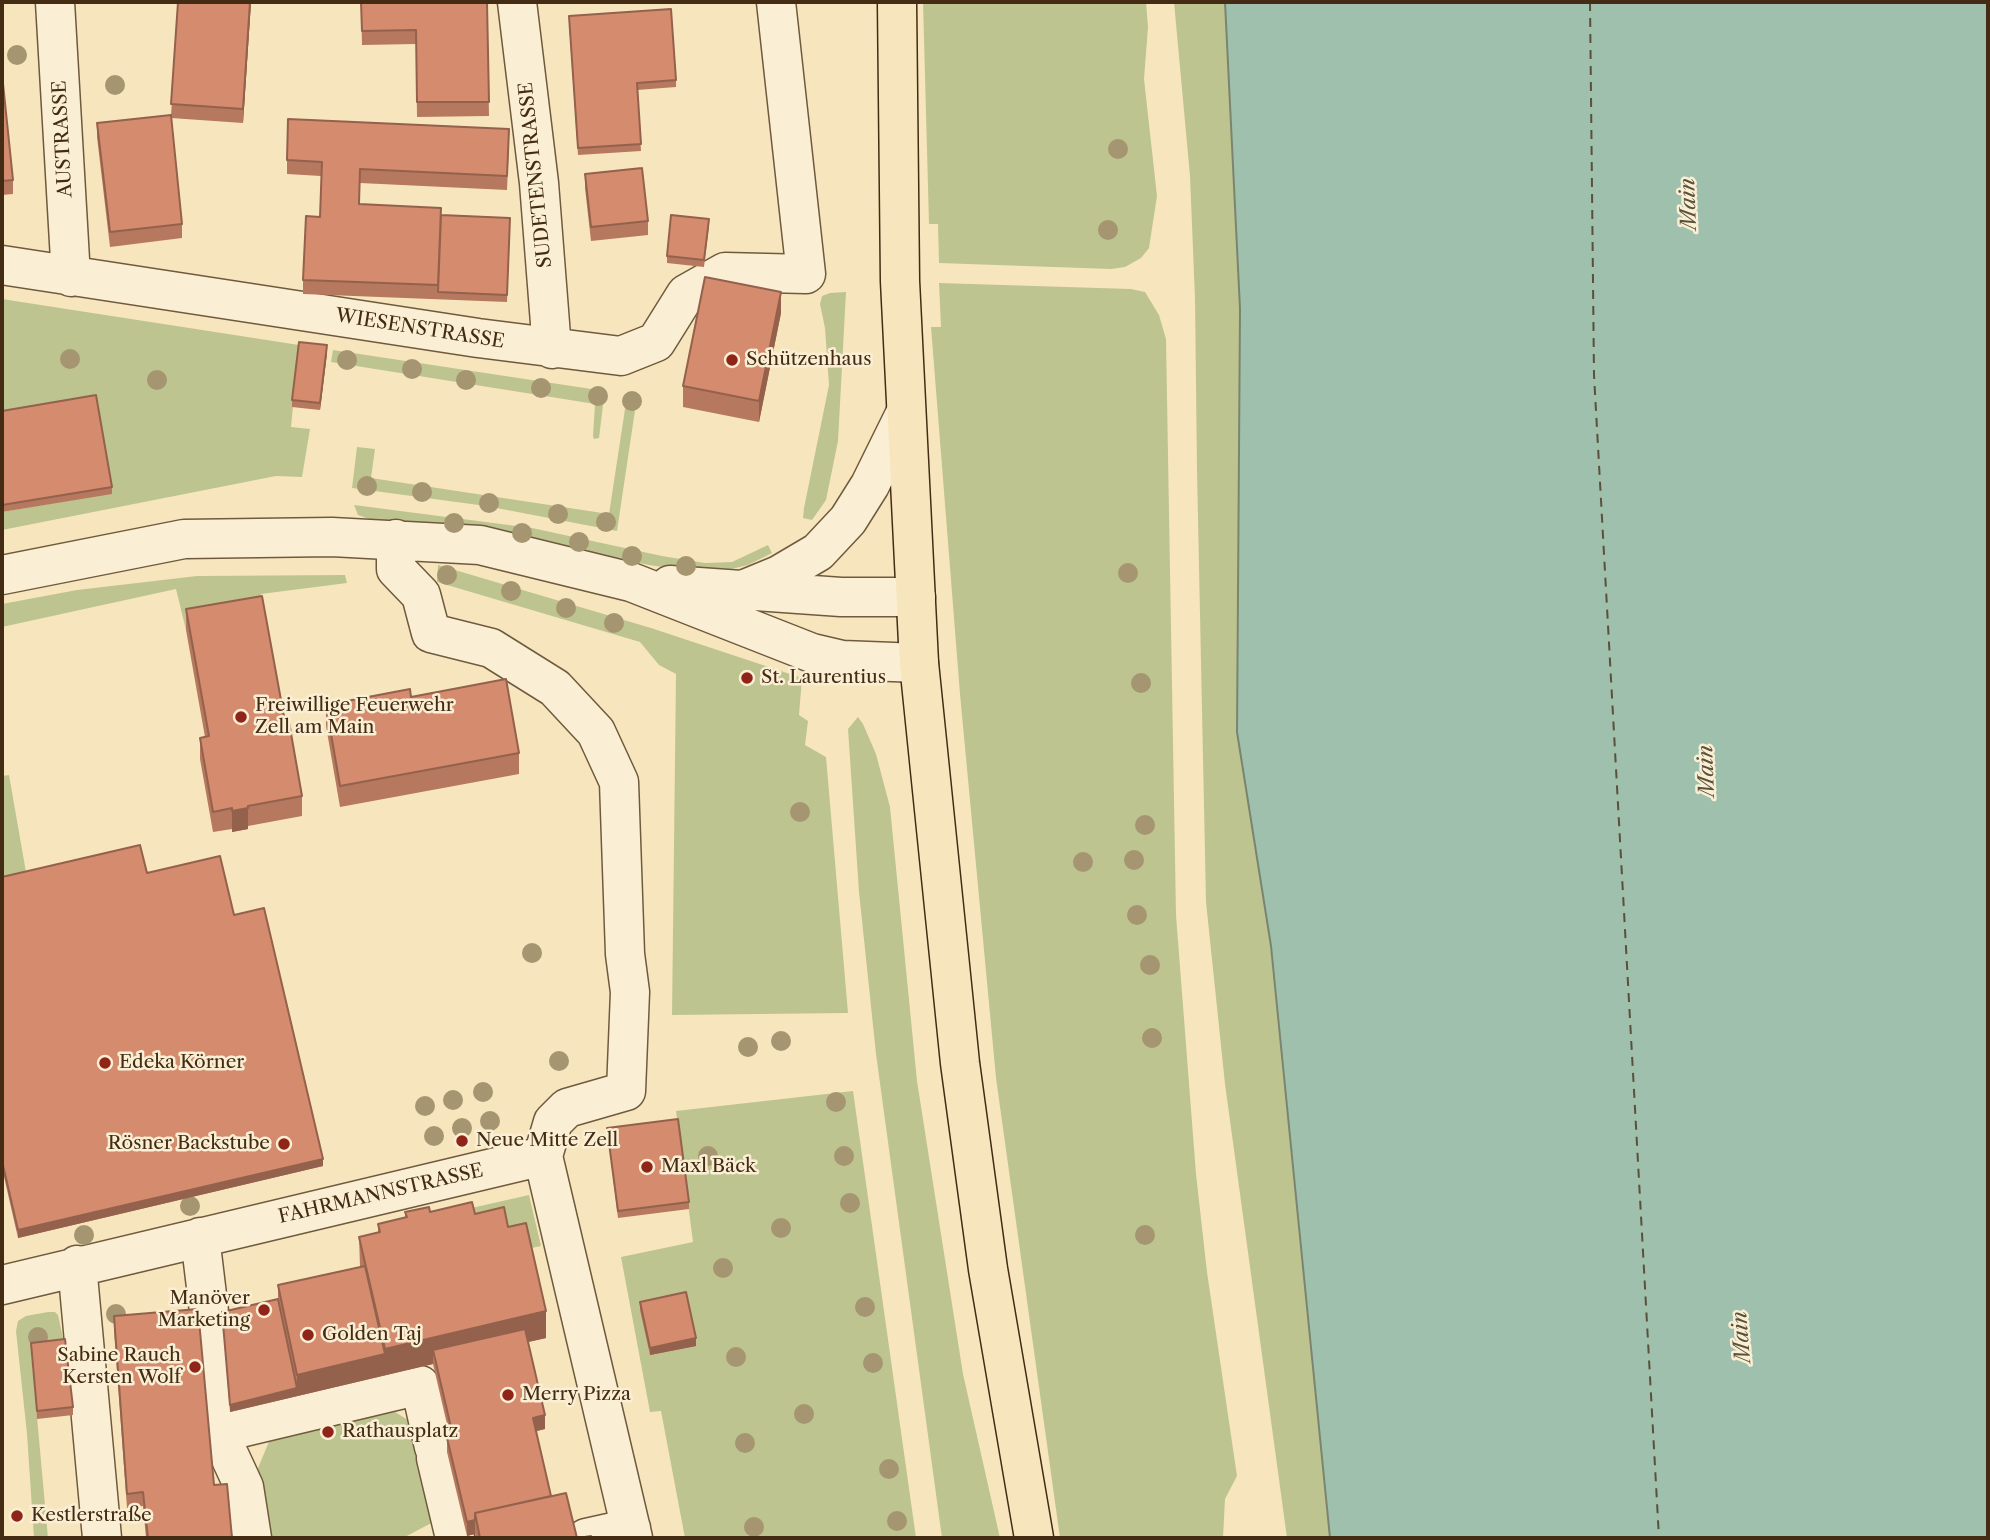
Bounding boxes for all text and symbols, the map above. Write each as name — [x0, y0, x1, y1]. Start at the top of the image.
street label: AUSTRASSE — [49, 80, 77, 198]
street label: SUDETENSTRASSE — [515, 81, 557, 269]
water label: Main — [1676, 178, 1702, 230]
street label: WIESENSTRASSE — [334, 304, 506, 354]
place label: Schützenhaus — [746, 349, 872, 371]
marker: Schützenhaus — [724, 352, 740, 368]
place label: St. Laurentius — [761, 667, 886, 689]
marker: St. Laurentius — [739, 670, 755, 686]
place label: Freiwillige Feuerwehr Zell am Main — [255, 695, 454, 739]
marker: Freiwillige Feuerwehr Zell am Main — [233, 709, 249, 725]
water label: Main — [1694, 745, 1720, 797]
place label: Edeka Körner — [119, 1052, 244, 1074]
marker: Edeka Körner — [97, 1055, 113, 1071]
place label: Neue Mitte Zell — [476, 1130, 618, 1152]
place label: Rösner Backstube — [108, 1133, 270, 1155]
marker: Neue Mitte Zell — [454, 1133, 470, 1149]
marker: Rösner Backstube — [276, 1136, 292, 1152]
place label: Maxl Bäck — [661, 1156, 756, 1178]
street label: FAHRMANNSTRASSE — [276, 1159, 486, 1229]
marker: Maxl Bäck — [639, 1159, 655, 1175]
place label: Manöver Marketing — [158, 1288, 250, 1332]
marker: Manöver Marketing — [256, 1302, 272, 1318]
water label: Main — [1727, 1310, 1757, 1364]
place label: Golden Taj — [322, 1324, 422, 1346]
marker: Golden Taj — [300, 1327, 316, 1343]
place label: Sabine Rauch Kersten Wolf — [57, 1345, 181, 1389]
marker: Sabine Rauch Kersten Wolf — [187, 1359, 203, 1375]
place label: Merry Pizza — [522, 1384, 631, 1406]
marker: Merry Pizza — [500, 1387, 516, 1403]
place label: Rathausplatz — [342, 1421, 458, 1443]
marker: Rathausplatz — [320, 1424, 336, 1440]
place label: Kestlerstraße — [31, 1505, 152, 1527]
marker: Kestlerstraße — [9, 1508, 25, 1524]

